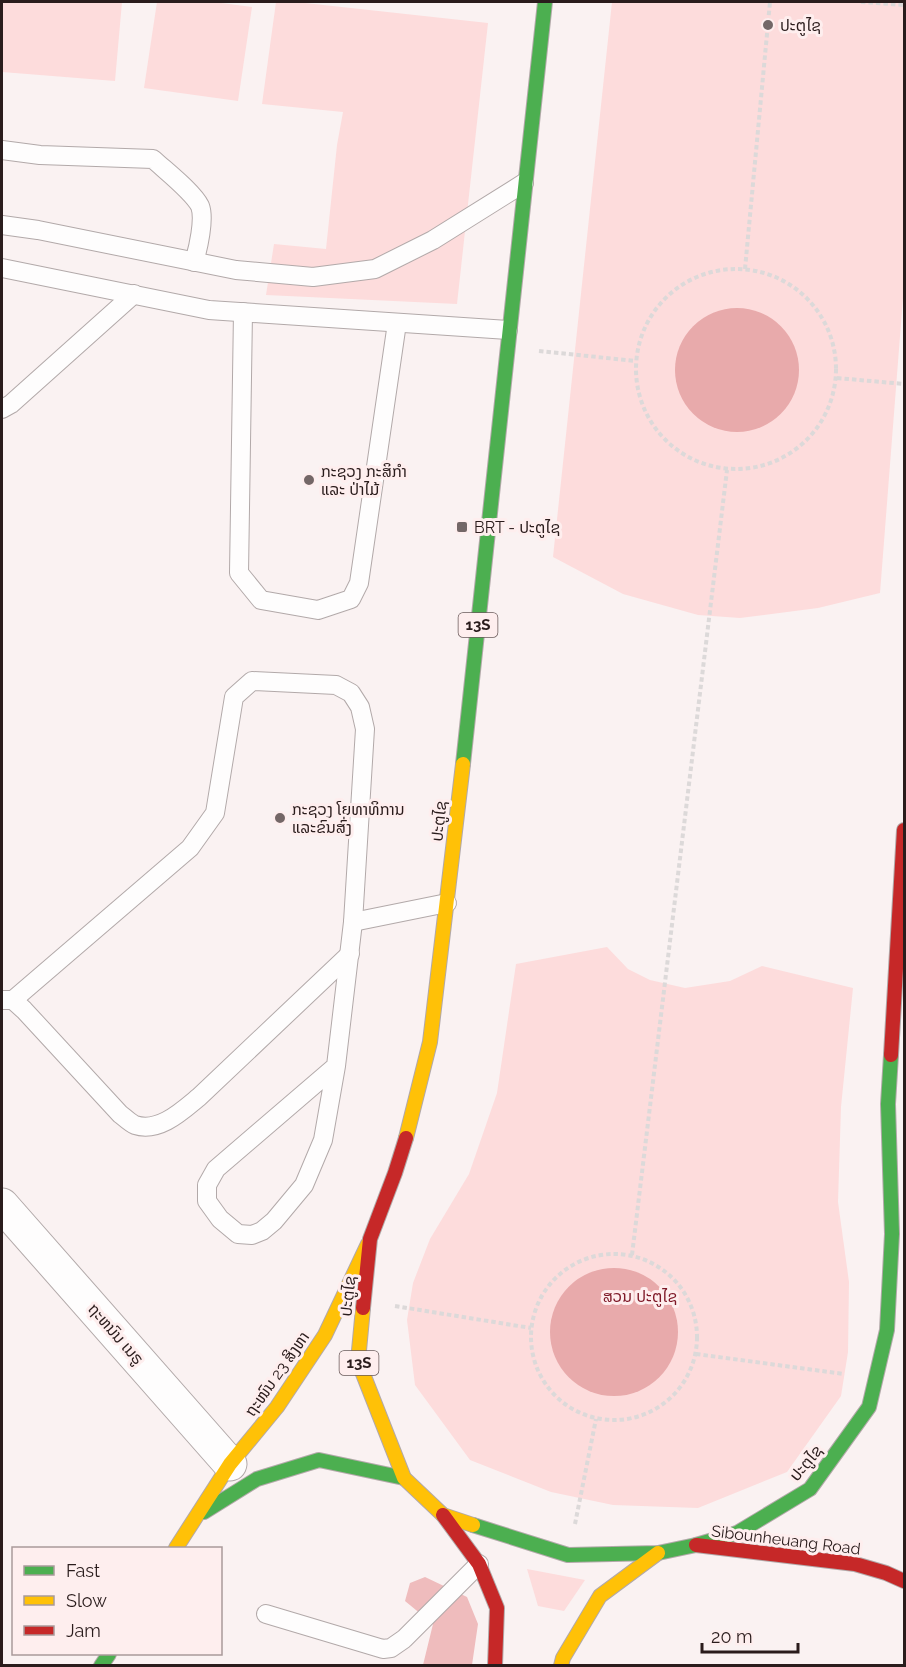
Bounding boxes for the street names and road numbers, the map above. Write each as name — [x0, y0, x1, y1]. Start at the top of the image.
road number: 13S — [458, 613, 498, 637]
street label: ປະຕູໄຊ — [427, 800, 452, 843]
street label: ປະຕູໄຊ — [336, 1275, 361, 1318]
street label: ຖະຫນົນ ເນຣູ — [83, 1299, 148, 1369]
street label: ຖະໜົນ 23 ສິງຫາ — [241, 1328, 313, 1420]
road number: 13S — [340, 1351, 378, 1375]
street label: ປະຕູໄຊ — [785, 1441, 827, 1486]
street label: Sibounheuang Road — [710, 1521, 862, 1559]

